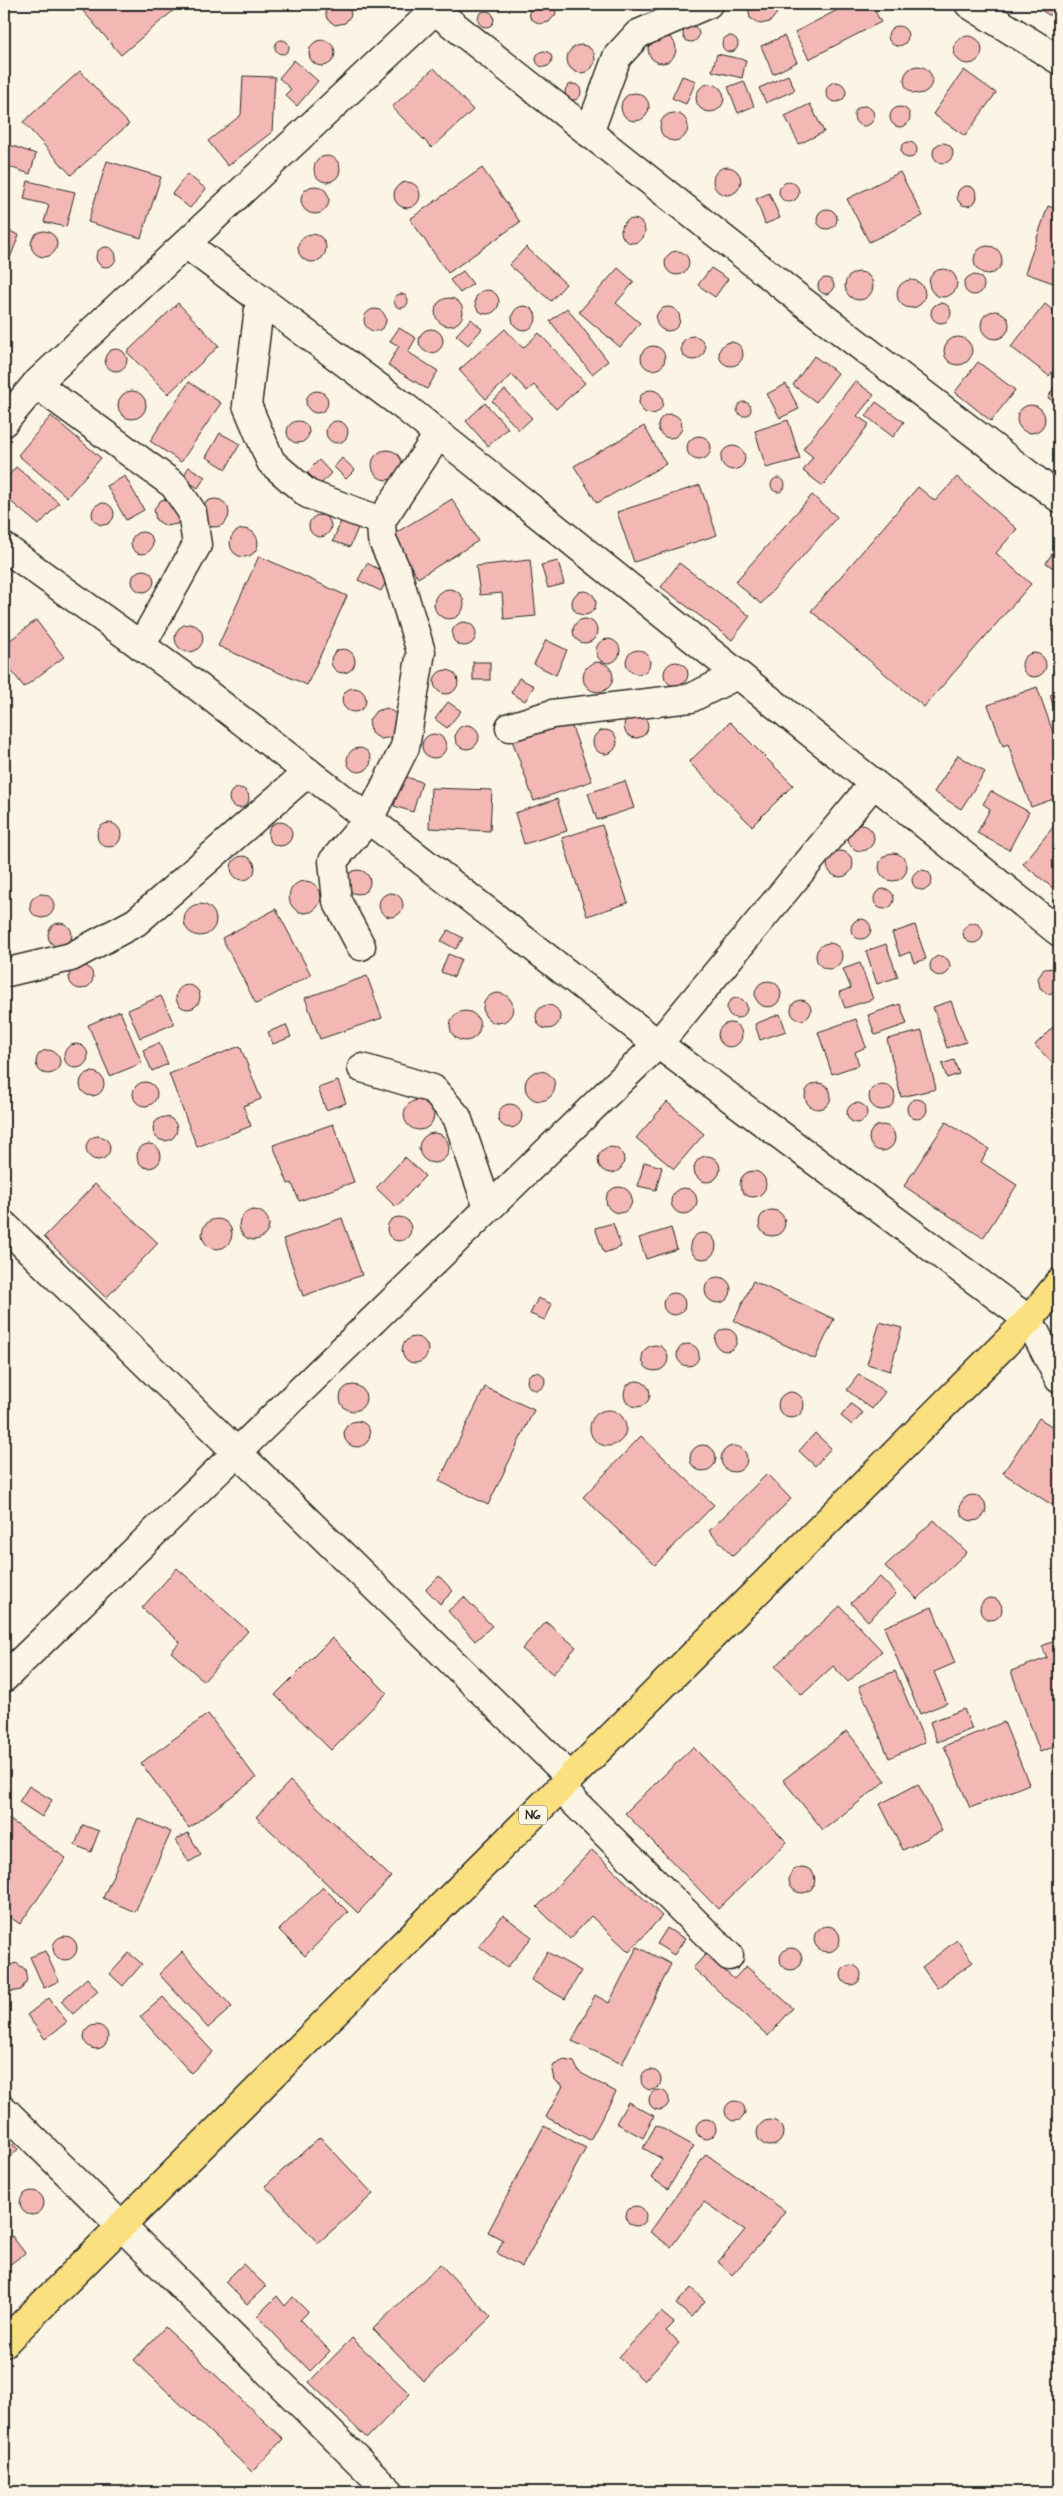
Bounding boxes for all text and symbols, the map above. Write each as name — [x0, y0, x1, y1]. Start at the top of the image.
road number: N6 — [519, 1806, 547, 1824]

